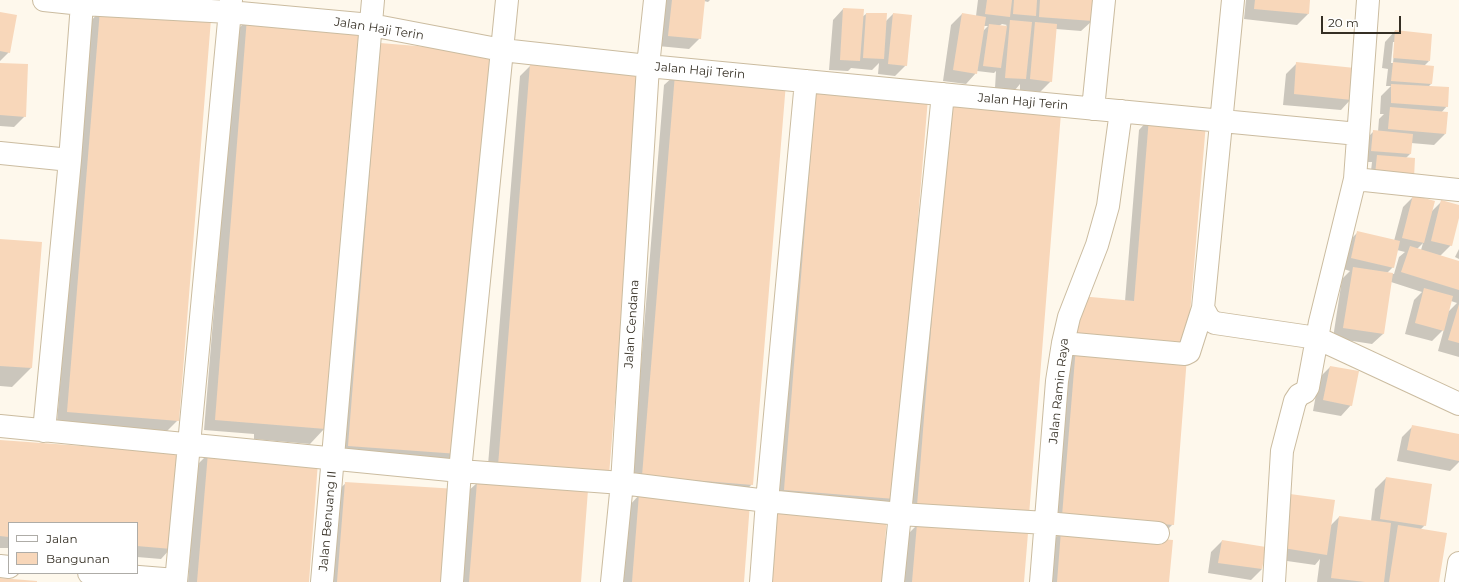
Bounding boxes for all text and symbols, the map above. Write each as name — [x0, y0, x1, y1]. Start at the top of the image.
scale bar — [1323, 8, 1403, 34]
street label: Jalan Haji Terin — [333, 15, 425, 43]
text: 20 m — [1328, 15, 1359, 30]
street label: Jalan Haji Terin — [654, 60, 746, 82]
street label: Jalan Haji Terin — [977, 91, 1069, 113]
street label: Jalan Cendana — [622, 279, 642, 369]
street label: Jalan Ramin Raya — [1046, 337, 1072, 445]
street label: Jalan Benuang II — [316, 470, 340, 572]
legend — [8, 522, 138, 574]
text: Jalan — [46, 531, 78, 546]
text: Bangunan — [46, 551, 110, 566]

